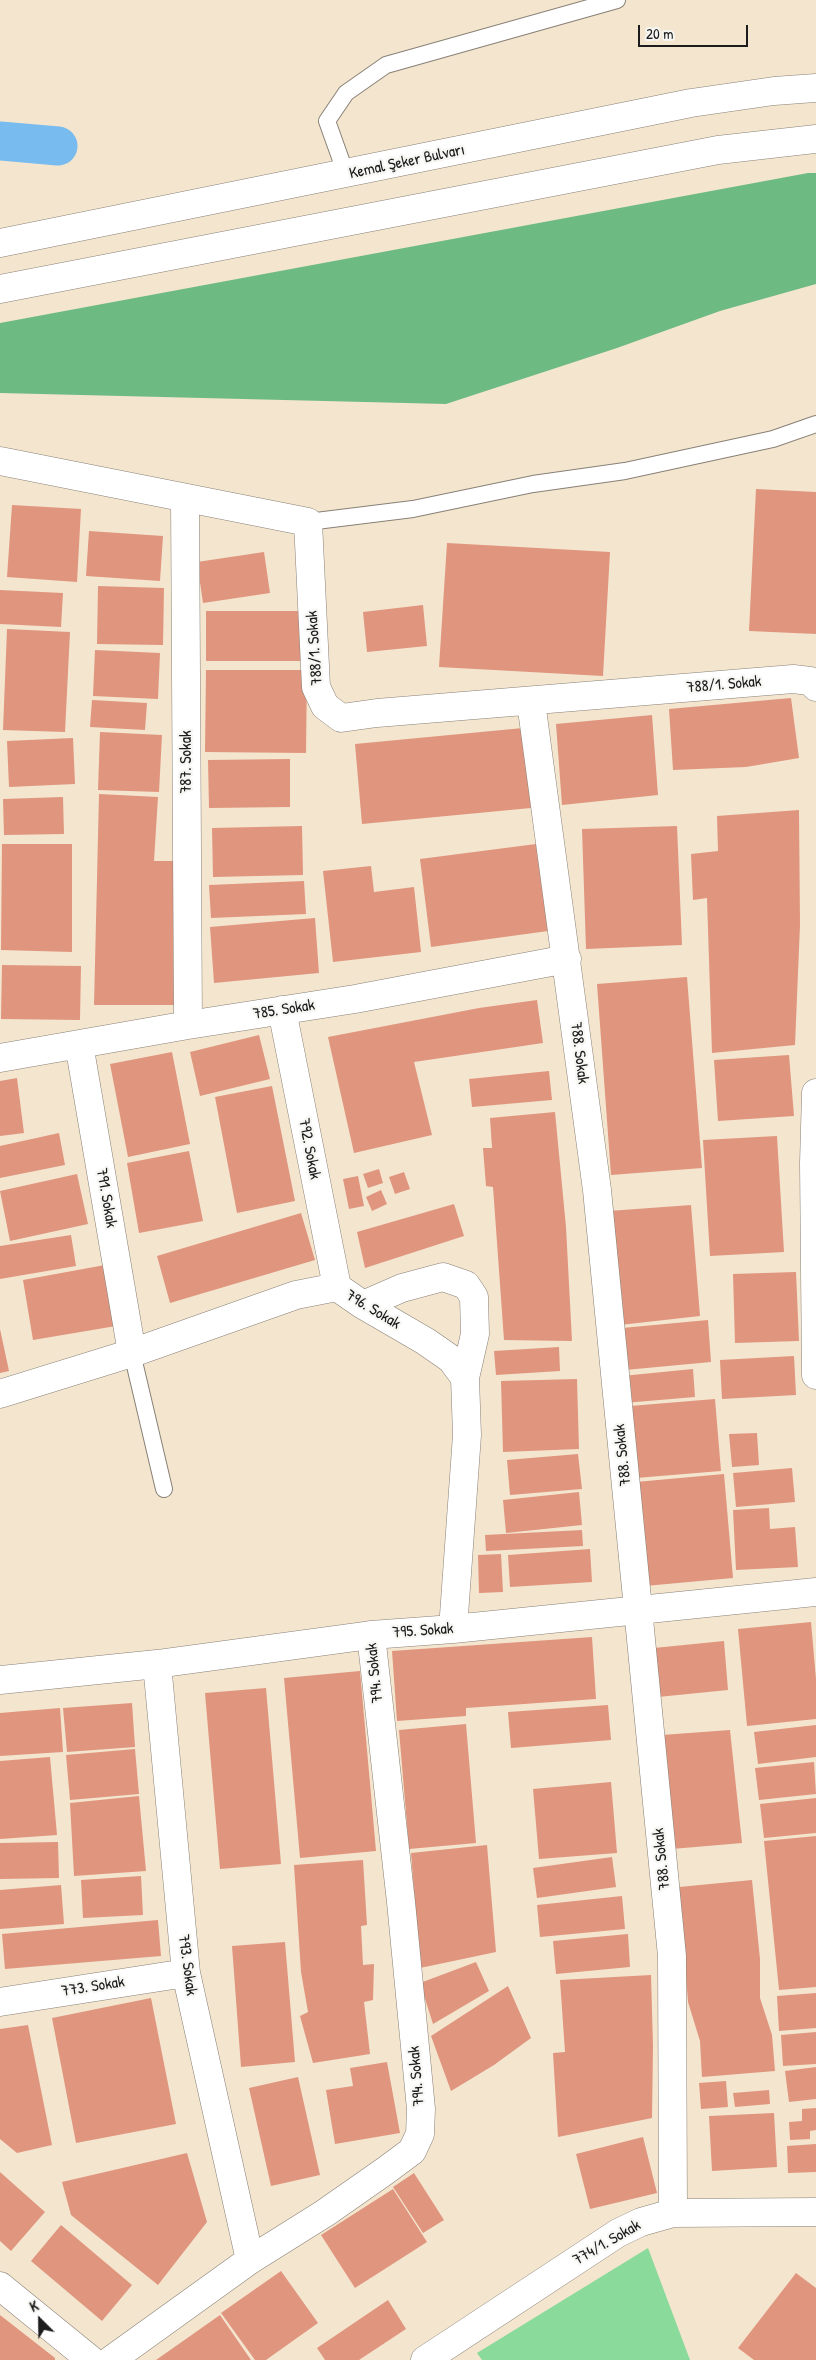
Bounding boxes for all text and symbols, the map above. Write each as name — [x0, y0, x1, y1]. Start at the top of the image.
scale bar — [641, 15, 751, 47]
text: 20 m — [646, 23, 673, 44]
street label: Kemal Şeker Bulvarı — [348, 140, 466, 184]
street label: 788/1. Sokak — [303, 610, 327, 686]
street label: 788/1. Sokak — [686, 672, 762, 698]
street label: 787. Sokak — [177, 730, 197, 794]
street label: 785. Sokak — [252, 996, 316, 1024]
street label: 788. Sokak — [566, 1021, 592, 1085]
street label: 792. Sokak — [294, 1117, 324, 1181]
street label: 791. Sokak — [91, 1167, 121, 1229]
street label: 796. Sokak — [342, 1286, 404, 1334]
street label: 788. Sokak — [610, 1423, 636, 1487]
street label: 795. Sokak — [392, 1619, 454, 1643]
street label: 794. Sokak — [362, 1642, 388, 1704]
street label: 788. Sokak — [649, 1827, 675, 1891]
street label: 793. Sokak — [173, 1933, 201, 1997]
street label: 773. Sokak — [60, 1973, 126, 2001]
street label: 794. Sokak — [405, 2045, 429, 2107]
street label: 774/1. Sokak — [570, 2216, 644, 2270]
north arrow — [15, 2295, 65, 2345]
text: K — [27, 2296, 41, 2316]

